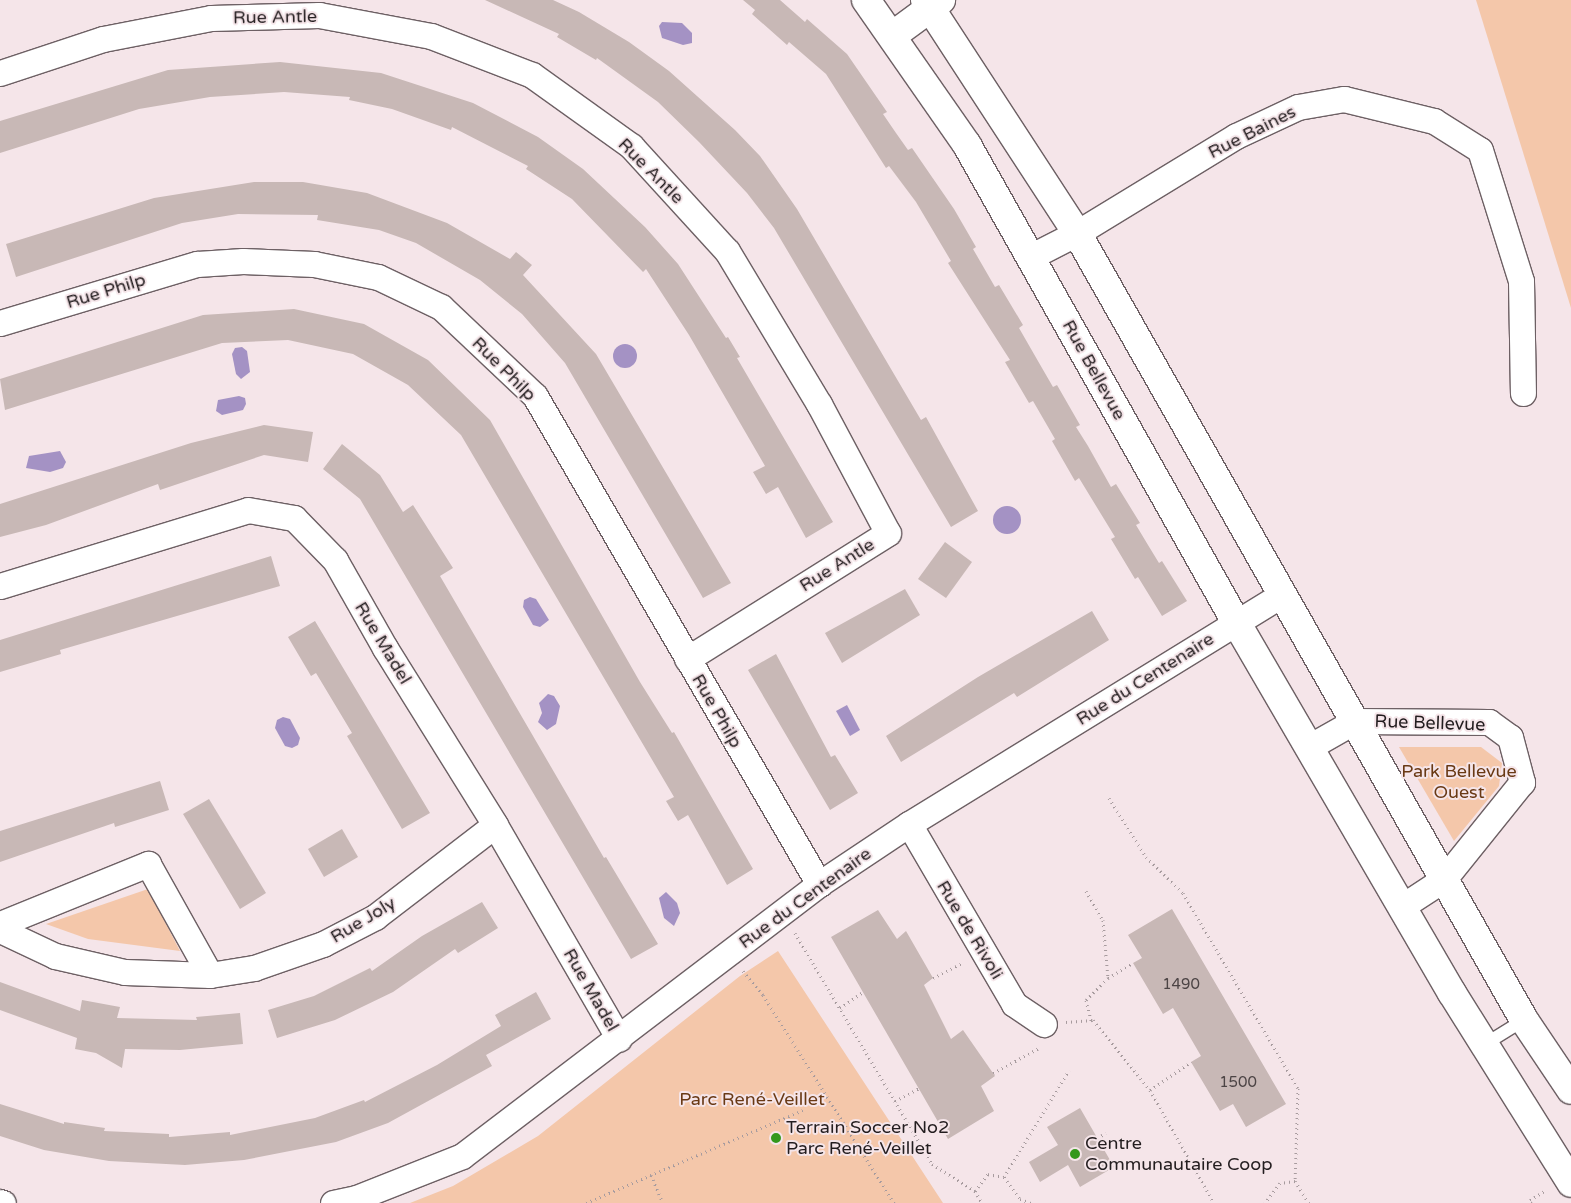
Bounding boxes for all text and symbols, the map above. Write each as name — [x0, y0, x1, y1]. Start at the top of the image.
street label: Rue Antle — [233, 5, 317, 29]
street label: Rue Baines — [1205, 101, 1299, 163]
street label: Rue Antle — [614, 134, 688, 208]
street label: Rue Philp — [64, 269, 148, 313]
street label: Rue Bellevue — [1058, 316, 1130, 424]
street label: Rue Philp — [467, 332, 541, 406]
street label: Rue Antle — [796, 534, 878, 596]
street label: Rue Madel — [350, 598, 416, 688]
street label: Rue du Centenaire — [1072, 628, 1218, 730]
street label: Rue Philp — [687, 670, 747, 752]
street label: Rue Bellevue — [1374, 710, 1486, 736]
park label: Park Bellevue Ouest — [1401, 761, 1517, 804]
street label: Rue du Centenaire — [735, 843, 875, 953]
street label: Rue de Rivoli — [932, 877, 1008, 983]
street label: Rue Joly — [327, 892, 399, 948]
street label: Rue Madel — [559, 945, 623, 1035]
house number: 1490 — [1162, 976, 1200, 994]
house number: 1500 — [1219, 1074, 1257, 1092]
park label: Parc René-Veillet — [679, 1088, 825, 1110]
place label: Terrain Soccer No2 Parc René-Veillet — [786, 1117, 949, 1160]
marker: Terrain Soccer No2 Parc René-Veillet — [770, 1132, 782, 1144]
place label: Centre Communautaire Coop — [1085, 1133, 1273, 1176]
marker: Centre Communautaire Coop — [1069, 1148, 1081, 1160]

